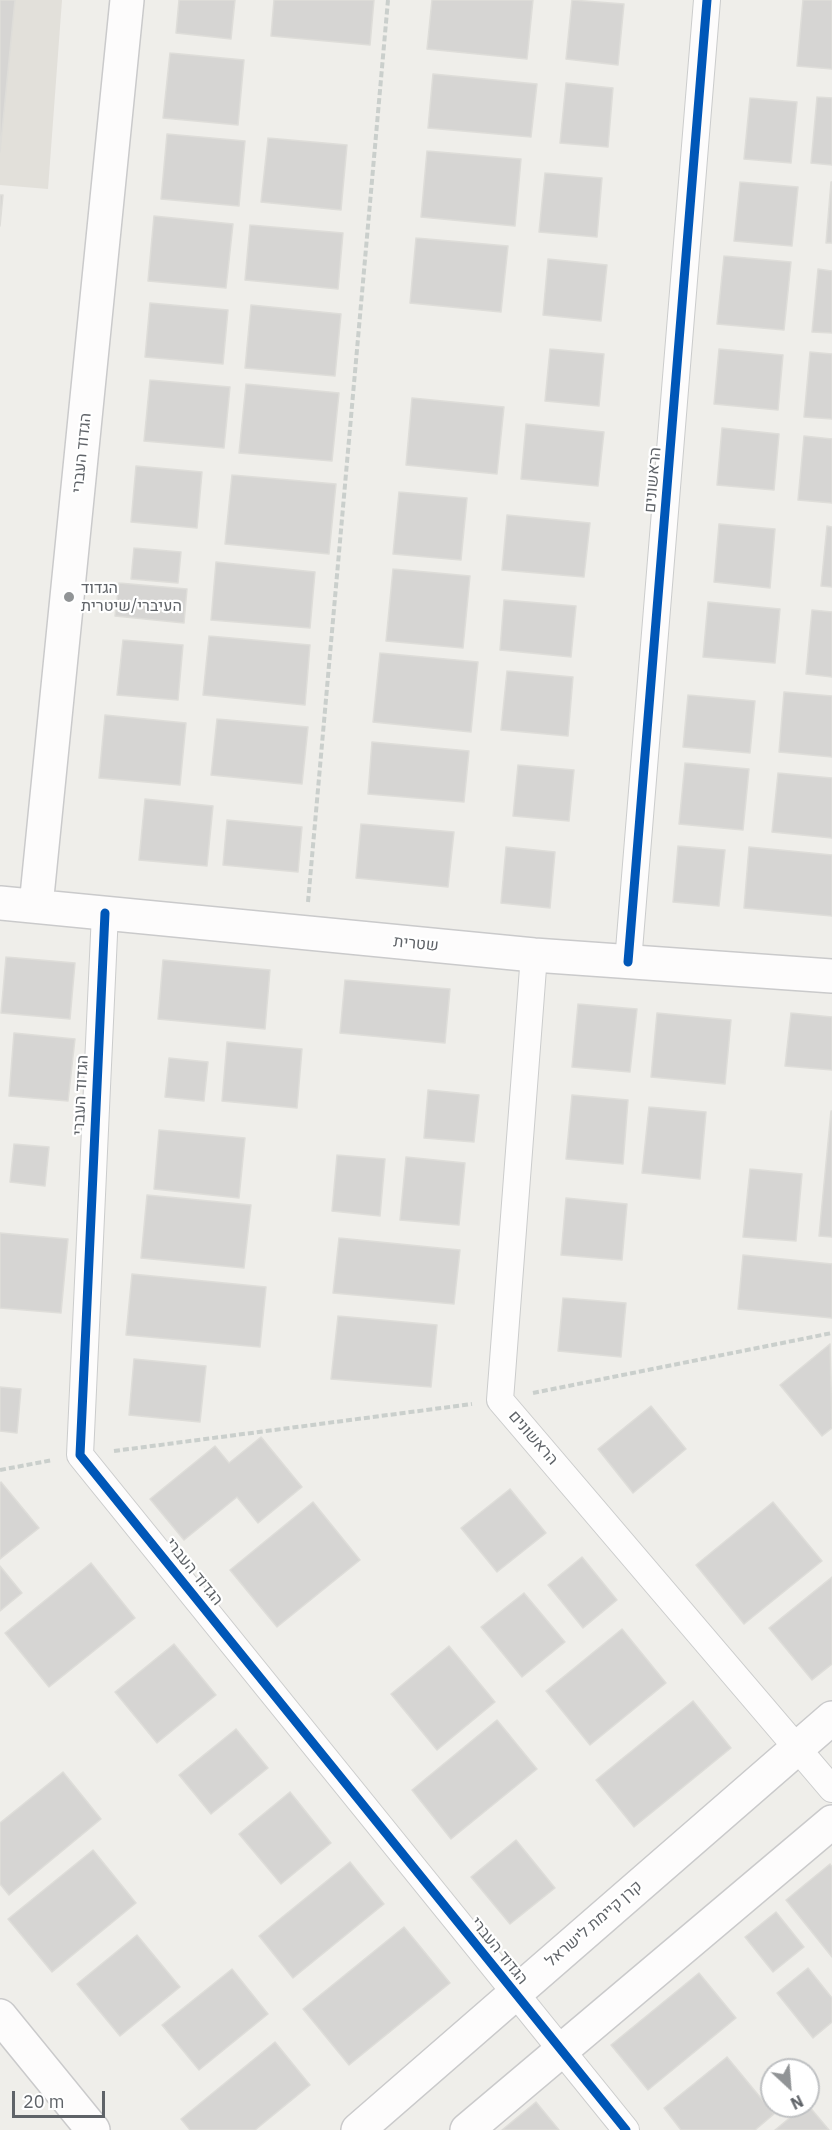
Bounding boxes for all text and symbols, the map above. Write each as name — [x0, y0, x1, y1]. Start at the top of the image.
street label: הגדוד העברי — [68, 412, 96, 494]
street label: הראשונים — [641, 446, 665, 514]
place label: הגדוד העיברי/שיטרית — [81, 578, 182, 616]
marker: הגדוד העיברי/שיטרית — [62, 590, 76, 604]
street label: שטרית — [392, 932, 440, 956]
street label: הגדוד העברי — [69, 1054, 93, 1136]
street label: הראשונים — [504, 1407, 562, 1469]
street label: הגדוד העברי — [161, 1535, 227, 1609]
street label: קרן קיימת לישראל — [542, 1877, 646, 1971]
street label: הגדוד העברי — [466, 1914, 532, 1988]
north arrow — [760, 2058, 820, 2118]
scale bar — [15, 2079, 108, 2117]
text: 20 m — [23, 2090, 65, 2113]
text: N — [787, 2091, 807, 2114]

